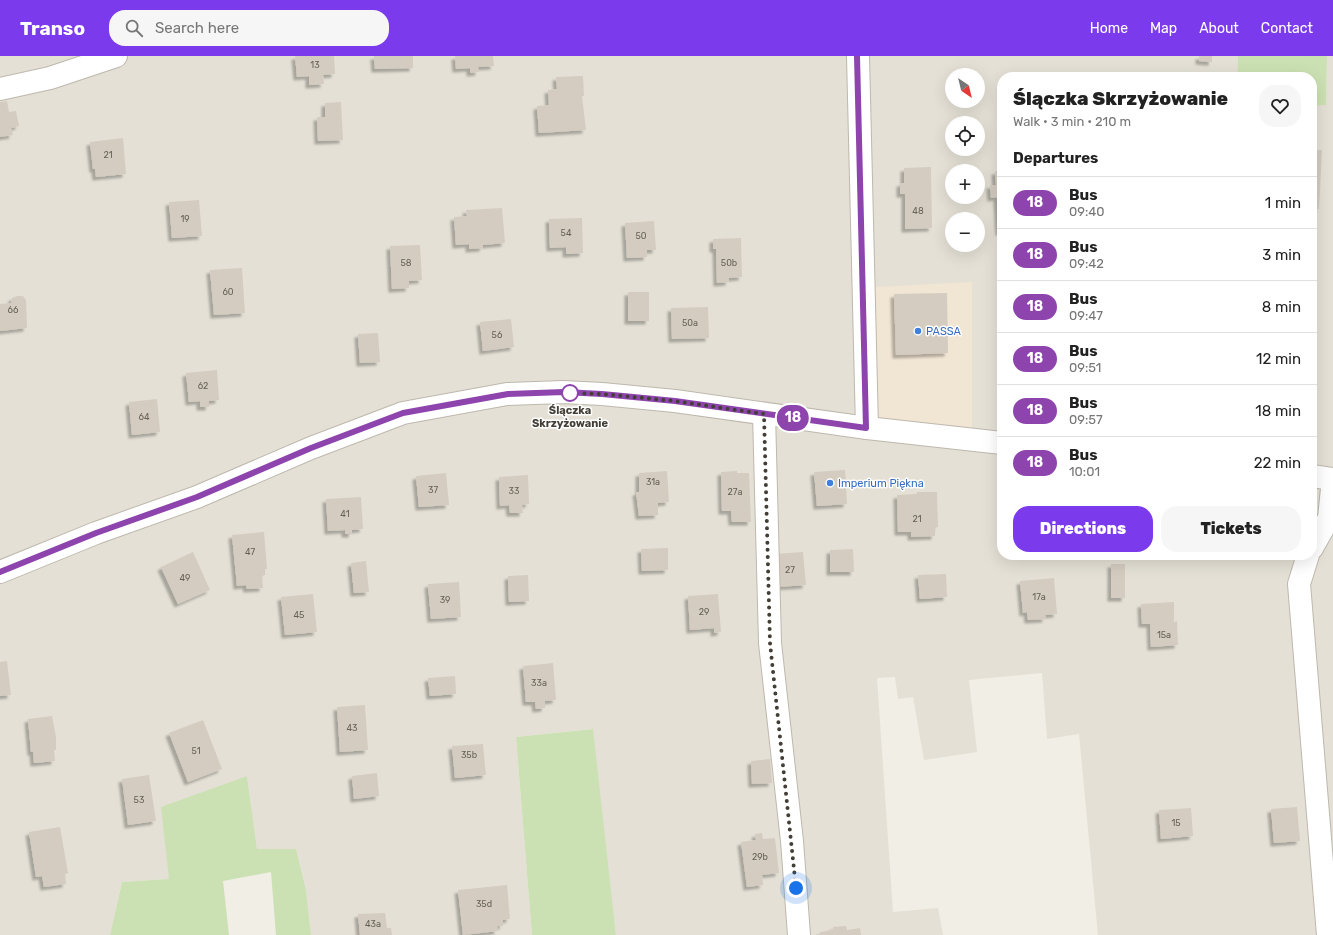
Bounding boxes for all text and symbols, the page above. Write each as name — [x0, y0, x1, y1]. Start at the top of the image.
search box — [109, 10, 389, 46]
text: Transo — [20, 17, 85, 40]
icon: search — [123, 17, 145, 39]
text: Search here — [155, 19, 239, 37]
text: Home — [1090, 20, 1128, 37]
text: Map — [1150, 20, 1177, 37]
text: About — [1199, 20, 1239, 37]
text: Contact — [1261, 20, 1313, 37]
house number: 13 — [310, 60, 320, 70]
north arrow — [945, 68, 985, 108]
map controls — [945, 68, 985, 252]
button: heart — [1259, 85, 1301, 127]
text: Ślączka Skrzyżowanie — [1013, 87, 1228, 110]
text: Walk · 3 min · 210 m — [1013, 114, 1131, 129]
button: locate — [945, 116, 985, 156]
text: Departures — [1013, 149, 1098, 167]
house number: 21 — [103, 150, 113, 160]
button: + — [945, 164, 985, 204]
text: Bus — [1069, 186, 1097, 204]
text: 18 — [1027, 194, 1043, 211]
text: 1 min — [1265, 194, 1301, 212]
text: 09:40 — [1069, 204, 1105, 219]
house number: 48 — [912, 206, 924, 216]
button: − — [945, 212, 985, 252]
house number: 19 — [180, 214, 190, 224]
house number: 54 — [561, 228, 572, 238]
house number: 50 — [635, 231, 647, 241]
text: Bus — [1069, 238, 1097, 256]
text: 18 — [1027, 246, 1043, 263]
text: 3 min — [1262, 246, 1301, 264]
text: 09:42 — [1069, 256, 1104, 271]
house number: 58 — [400, 258, 412, 268]
house number: 50b — [721, 258, 737, 268]
house number: 60 — [222, 287, 234, 297]
text: Bus — [1069, 290, 1097, 308]
text: 18 — [1027, 298, 1043, 315]
text: 8 min — [1262, 298, 1301, 316]
house number: 66 — [8, 305, 19, 315]
text: 09:47 — [1069, 308, 1103, 323]
house number: 50a — [682, 318, 698, 328]
place label: PASSA — [926, 325, 961, 338]
marker: PASSA — [913, 326, 923, 336]
house number: 56 — [492, 330, 503, 340]
text: Bus — [1069, 342, 1097, 360]
text: 18 — [1027, 350, 1043, 367]
text: 12 min — [1256, 350, 1301, 368]
text: 09:51 — [1069, 360, 1101, 375]
house number: 62 — [198, 381, 208, 391]
marker: Ślączka Skrzyżowanie — [561, 384, 579, 402]
text: Bus — [1069, 394, 1097, 412]
text: 18 — [1027, 402, 1043, 419]
text: 18 min — [1255, 402, 1301, 420]
place label: Ślączka Skrzyżowanie — [532, 404, 609, 430]
line badge: 18 — [775, 405, 811, 431]
text: 18 — [785, 409, 801, 426]
house number: 64 — [138, 412, 150, 422]
text: 09:57 — [1069, 412, 1103, 427]
text: Bus — [1069, 446, 1097, 464]
text: 18 — [1027, 454, 1043, 471]
text: 22 min — [1254, 454, 1301, 472]
text: 10:01 — [1069, 464, 1100, 479]
house number: 31a — [646, 477, 660, 487]
place label: Imperium Piękna — [838, 477, 924, 490]
marker: Imperium Piękna — [825, 478, 835, 488]
house number: 37 — [428, 485, 438, 495]
house number: 33 — [509, 486, 519, 496]
house number: 27a — [728, 487, 742, 497]
button: Directions — [1013, 506, 1153, 552]
button: Tickets — [1161, 506, 1301, 552]
house number: 41 — [340, 509, 350, 519]
house number: 21 — [912, 514, 922, 524]
house number: 47 — [245, 547, 255, 557]
house number: 27 — [785, 565, 795, 575]
house number: 49 — [180, 573, 190, 583]
house number: 17a — [1032, 592, 1046, 602]
house number: 39 — [440, 595, 450, 605]
house number: 29 — [699, 607, 709, 617]
house number: 45 — [294, 610, 304, 620]
house number: 15a — [1157, 630, 1171, 640]
house number: 33a — [531, 678, 547, 688]
house number: 43 — [347, 723, 358, 733]
house number: 51 — [191, 746, 201, 756]
house number: 35b — [461, 750, 477, 760]
house number: 53 — [134, 795, 144, 805]
house number: 15 — [1171, 818, 1181, 828]
house number: 29b — [752, 852, 768, 862]
your location — [786, 878, 806, 898]
house number: 35d — [476, 899, 492, 909]
house number: 43a — [365, 919, 381, 929]

